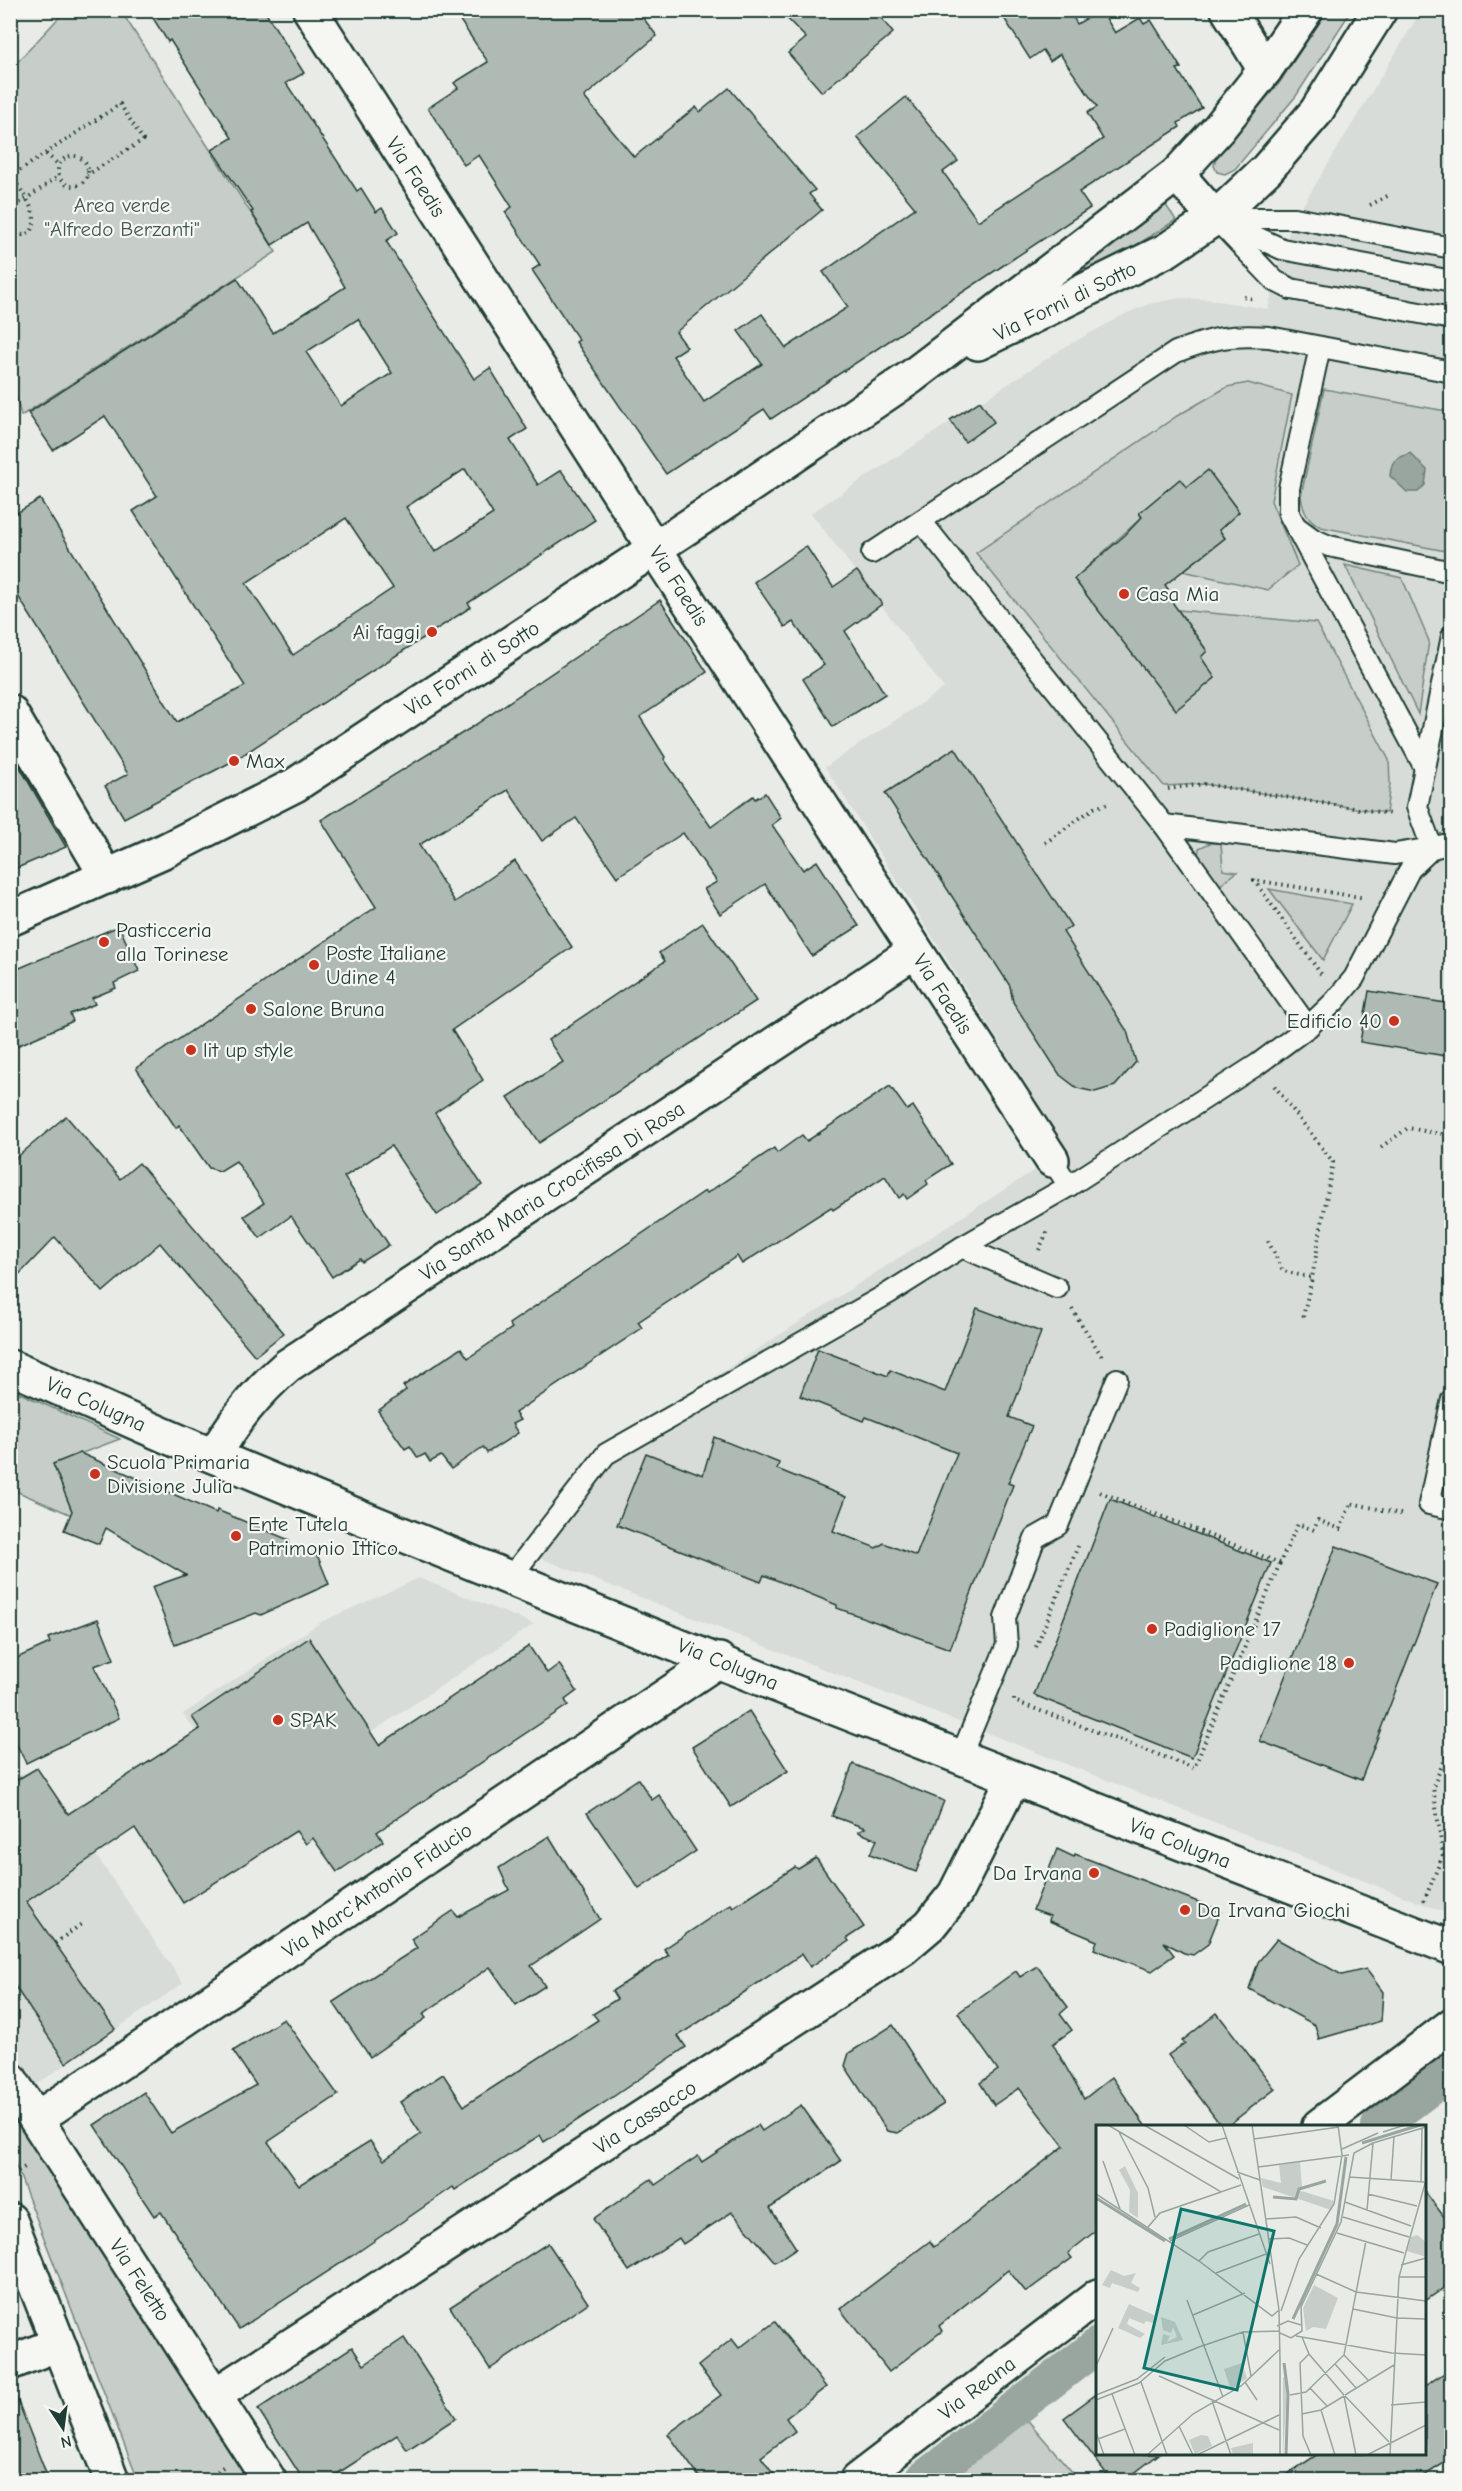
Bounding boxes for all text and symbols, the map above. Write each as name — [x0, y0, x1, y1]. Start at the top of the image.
street label: Via Faedis — [381, 132, 451, 222]
park label: Area verde "Alfredo Berzanti" — [44, 193, 200, 241]
street label: Via Forni di Sotto — [990, 256, 1140, 346]
street label: Via Faedis — [644, 541, 714, 631]
place label: Casa Mia — [1136, 582, 1219, 606]
marker: Casa Mia — [1117, 587, 1131, 601]
street label: Via Forni di Sotto — [400, 616, 544, 720]
place label: Ai faggi — [353, 620, 420, 644]
marker: Ai faggi — [425, 625, 439, 639]
place label: Max — [246, 749, 284, 773]
marker: Max — [227, 754, 241, 768]
place label: Pasticceria alla Torinese — [116, 918, 228, 966]
marker: Pasticceria alla Torinese — [97, 935, 111, 949]
place label: Poste Italiane Udine 4 — [326, 941, 446, 989]
street label: Via Faedis — [908, 949, 978, 1039]
marker: Poste Italiane Udine 4 — [307, 958, 321, 972]
place label: Salone Bruna — [263, 997, 385, 1021]
marker: Salone Bruna — [244, 1002, 258, 1016]
place label: Edificio 40 — [1287, 1009, 1382, 1033]
marker: Edificio 40 — [1387, 1014, 1401, 1028]
place label: lit up style — [203, 1038, 294, 1062]
marker: lit up style — [184, 1043, 198, 1057]
street label: Via Santa Maria Crocifissa Di Rosa — [415, 1096, 689, 1286]
street label: Via Colugna — [42, 1371, 150, 1437]
place label: Scuola Primaria Divisione Julia — [107, 1450, 250, 1498]
marker: Scuola Primaria Divisione Julia — [88, 1467, 102, 1481]
place label: Ente Tutela Patrimonio Ittico — [248, 1512, 398, 1560]
marker: Ente Tutela Patrimonio Ittico — [229, 1529, 243, 1543]
place label: Padiglione 17 — [1164, 1617, 1281, 1641]
marker: Padiglione 17 — [1145, 1622, 1159, 1636]
street label: Via Colugna — [674, 1633, 782, 1695]
place label: Padiglione 18 — [1220, 1651, 1337, 1675]
marker: Padiglione 18 — [1342, 1656, 1356, 1670]
place label: SPAK — [290, 1708, 337, 1732]
marker: SPAK — [271, 1713, 285, 1727]
street label: Via Colugna — [1126, 1813, 1234, 1873]
street label: Via Marc'Antonio Fiducio — [278, 1817, 476, 1963]
place label: Da Irvana — [993, 1861, 1082, 1885]
marker: Da Irvana — [1087, 1866, 1101, 1880]
place label: Da Irvana Giochi — [1197, 1898, 1350, 1922]
marker: Da Irvana Giochi — [1178, 1903, 1192, 1917]
street label: Via Cassacco — [589, 2075, 701, 2159]
inset map — [1096, 2125, 1426, 2455]
street label: Via Feletto — [105, 2234, 175, 2326]
street label: Via Reana — [934, 2351, 1020, 2425]
north arrow — [33, 2398, 93, 2458]
text: N — [59, 2432, 73, 2452]

